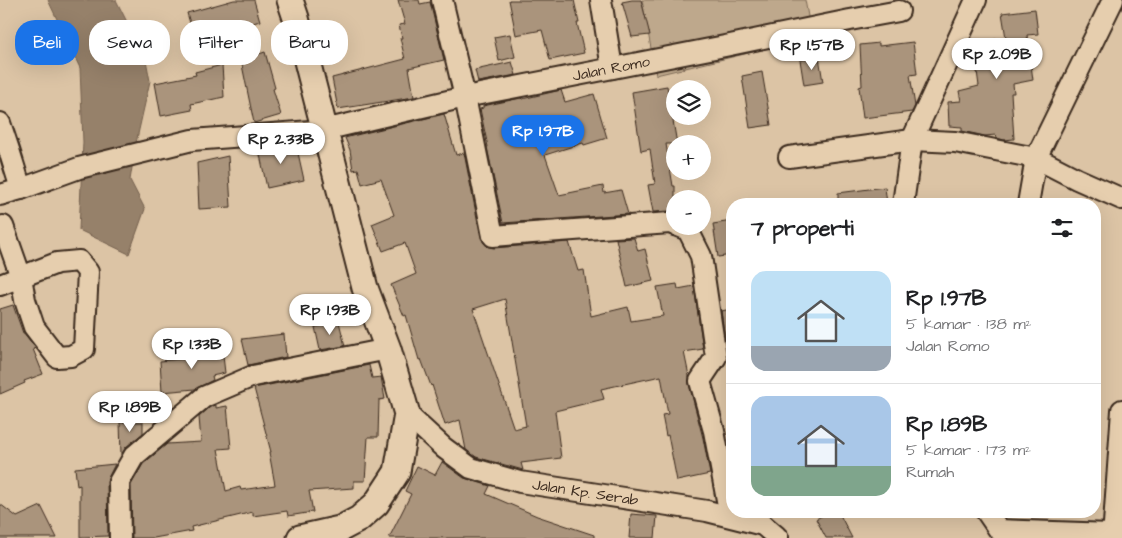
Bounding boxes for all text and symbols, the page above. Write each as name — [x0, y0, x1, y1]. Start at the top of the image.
chip: Beli — [15, 20, 79, 65]
chip: Sewa — [89, 20, 170, 65]
chip: Filter — [180, 20, 261, 65]
chip: Baru — [271, 20, 348, 65]
pin: Rp 1.57B — [760, 28, 864, 71]
text: Rp 1.57B — [780, 34, 844, 56]
pin: Rp 2.09B — [945, 38, 1049, 80]
text: Rp 2.09B — [963, 43, 1031, 65]
street label: Jalan Romo — [571, 50, 652, 86]
map controls — [666, 80, 711, 235]
button: layers — [666, 80, 711, 125]
pin: Rp 1.97B — [491, 114, 595, 157]
text: Rp 1.97B — [512, 120, 574, 142]
pin: Rp 2.33B — [229, 122, 333, 165]
text: Rp 2.33B — [248, 128, 314, 150]
button: + — [666, 135, 711, 180]
button: − — [666, 190, 711, 235]
text: 7 properti — [751, 214, 854, 243]
icon: filters — [1048, 214, 1076, 242]
text: Rp 1.97B — [906, 284, 987, 313]
icon: home — [791, 291, 851, 351]
pin: Rp 1.93B — [278, 294, 382, 336]
text: Rp 1.93B — [300, 299, 360, 321]
text: 5 kamar · 138 m² — [906, 313, 1032, 335]
pin: Rp 1.33B — [140, 328, 244, 370]
text: Rp 1.33B — [163, 333, 221, 355]
text: Jalan Romo — [906, 335, 990, 357]
pin: Rp 1.89B — [78, 390, 182, 433]
text: Rp 1.89B — [99, 396, 161, 418]
text: Rp 1.89B — [906, 410, 987, 439]
icon: home — [791, 416, 851, 476]
text: 5 kamar · 173 m² — [906, 439, 1031, 461]
text: Rumah — [906, 461, 954, 483]
street label: Jalan Kp. Serab — [531, 474, 640, 511]

